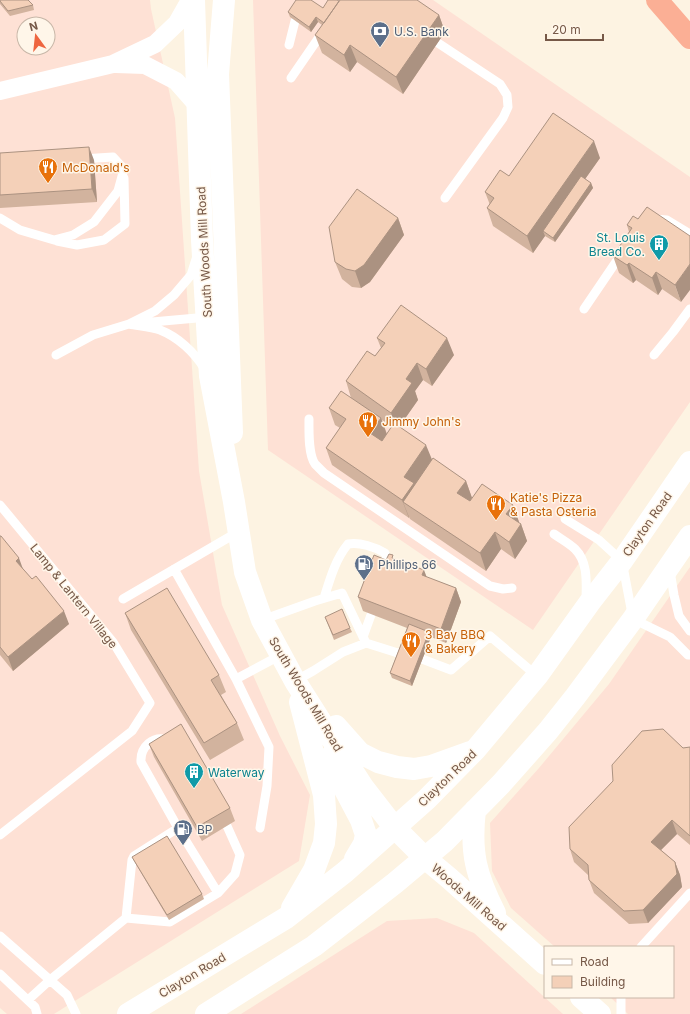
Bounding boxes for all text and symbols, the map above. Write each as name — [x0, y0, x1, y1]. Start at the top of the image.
north arrow — [16, 16, 56, 56]
scale bar — [546, 16, 603, 42]
text: N — [28, 18, 39, 34]
bank icon: U.S. Bank — [369, 20, 391, 48]
text: 20 m — [552, 22, 581, 37]
place label: U.S. Bank — [394, 24, 449, 39]
restaurant icon: McDonald's — [37, 156, 59, 184]
place label: McDonald's — [62, 160, 130, 175]
street label: South Woods Mill Road — [193, 186, 215, 318]
place label: St. Louis Bread Co. — [589, 230, 645, 259]
building icon: St. Louis Bread Co. — [648, 233, 670, 261]
restaurant icon: Jimmy John's — [357, 410, 379, 438]
place label: Jimmy John's — [382, 414, 461, 429]
street label: Clayton Road — [619, 489, 675, 559]
place label: Katie's Pizza & Pasta Osteria — [510, 490, 597, 519]
restaurant icon: Katie's Pizza & Pasta Osteria — [485, 493, 507, 521]
street label: Lamp & Lantern Village — [27, 541, 121, 651]
fuel station icon: Phillips 66 — [353, 553, 375, 581]
place label: Phillips 66 — [378, 557, 436, 572]
place label: 3 Bay BBQ & Bakery — [425, 627, 485, 656]
restaurant icon: 3 Bay BBQ & Bakery — [400, 630, 422, 658]
street label: South Woods Mill Road — [266, 634, 346, 754]
street label: Clayton Road — [415, 746, 479, 810]
building icon: Waterway — [183, 761, 205, 789]
place label: Waterway — [208, 765, 265, 780]
fuel station icon: BP — [172, 818, 194, 846]
place label: BP — [197, 822, 213, 837]
street label: Woods Mill Road — [428, 860, 510, 934]
legend — [544, 946, 674, 998]
street label: Clayton Road — [156, 949, 228, 1001]
text: Road — [580, 954, 609, 969]
text: Building — [580, 974, 625, 989]

